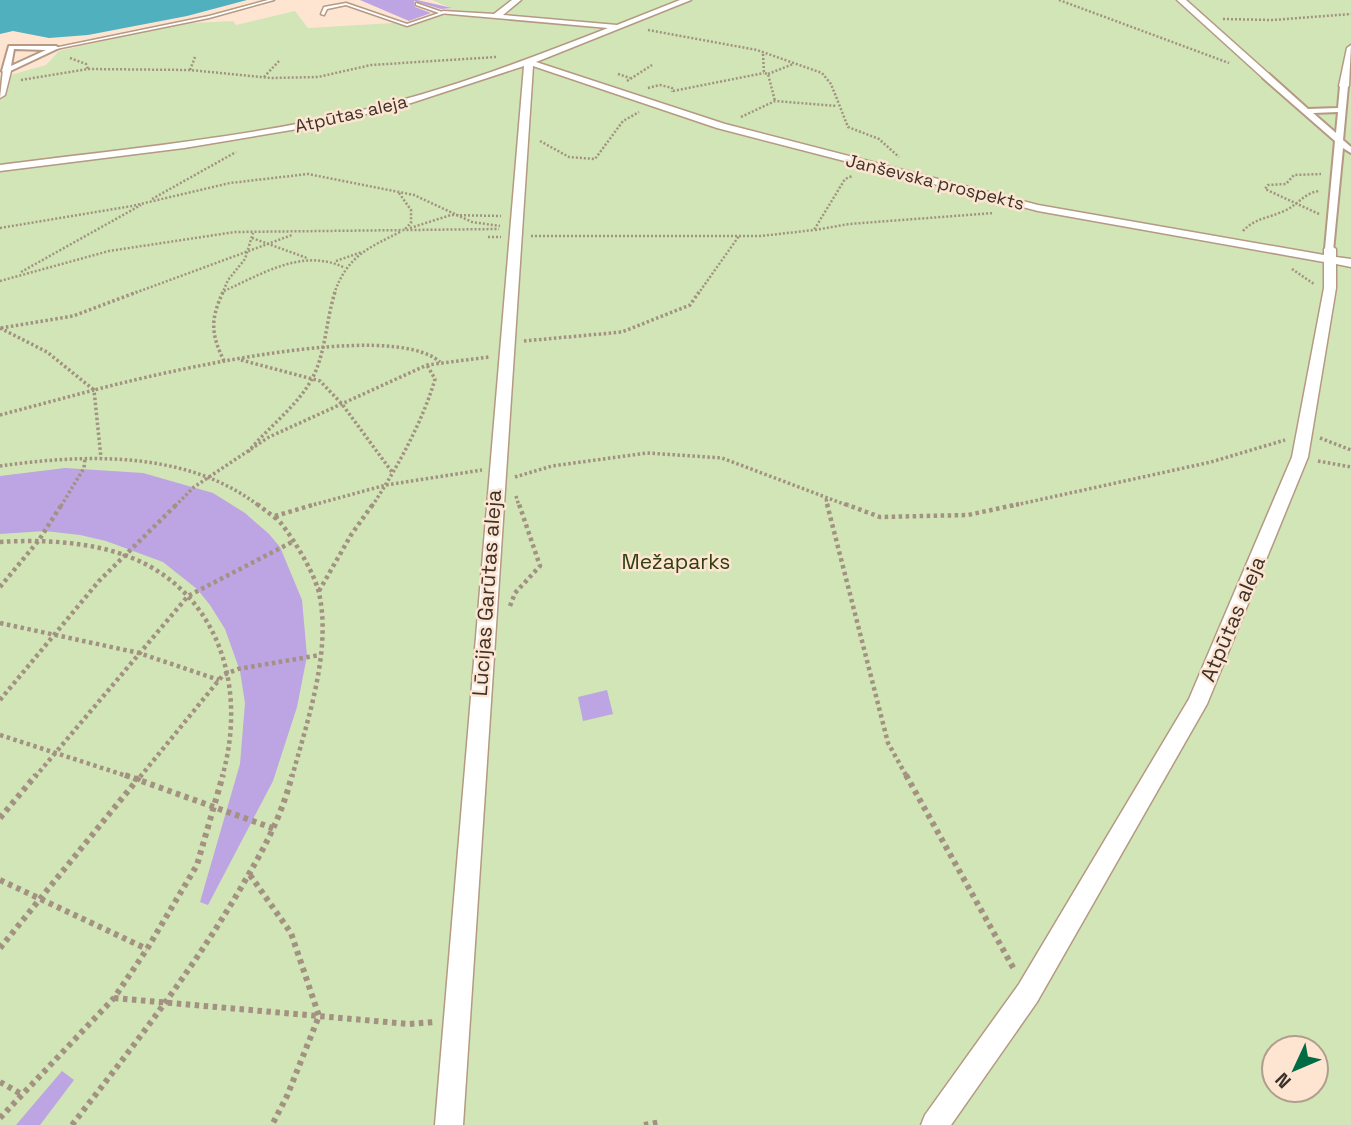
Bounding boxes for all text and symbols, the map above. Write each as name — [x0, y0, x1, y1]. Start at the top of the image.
street label: Atpūtas aleja — [292, 89, 409, 138]
street label: Janševska prospekts — [843, 148, 1027, 215]
street label: Lūcijas Garūtas aleja — [466, 489, 507, 697]
park label: Mežaparks — [622, 548, 730, 575]
street label: Atpūtas aleja — [1194, 552, 1271, 686]
north arrow — [1260, 1034, 1330, 1104]
text: N — [1270, 1067, 1297, 1094]

